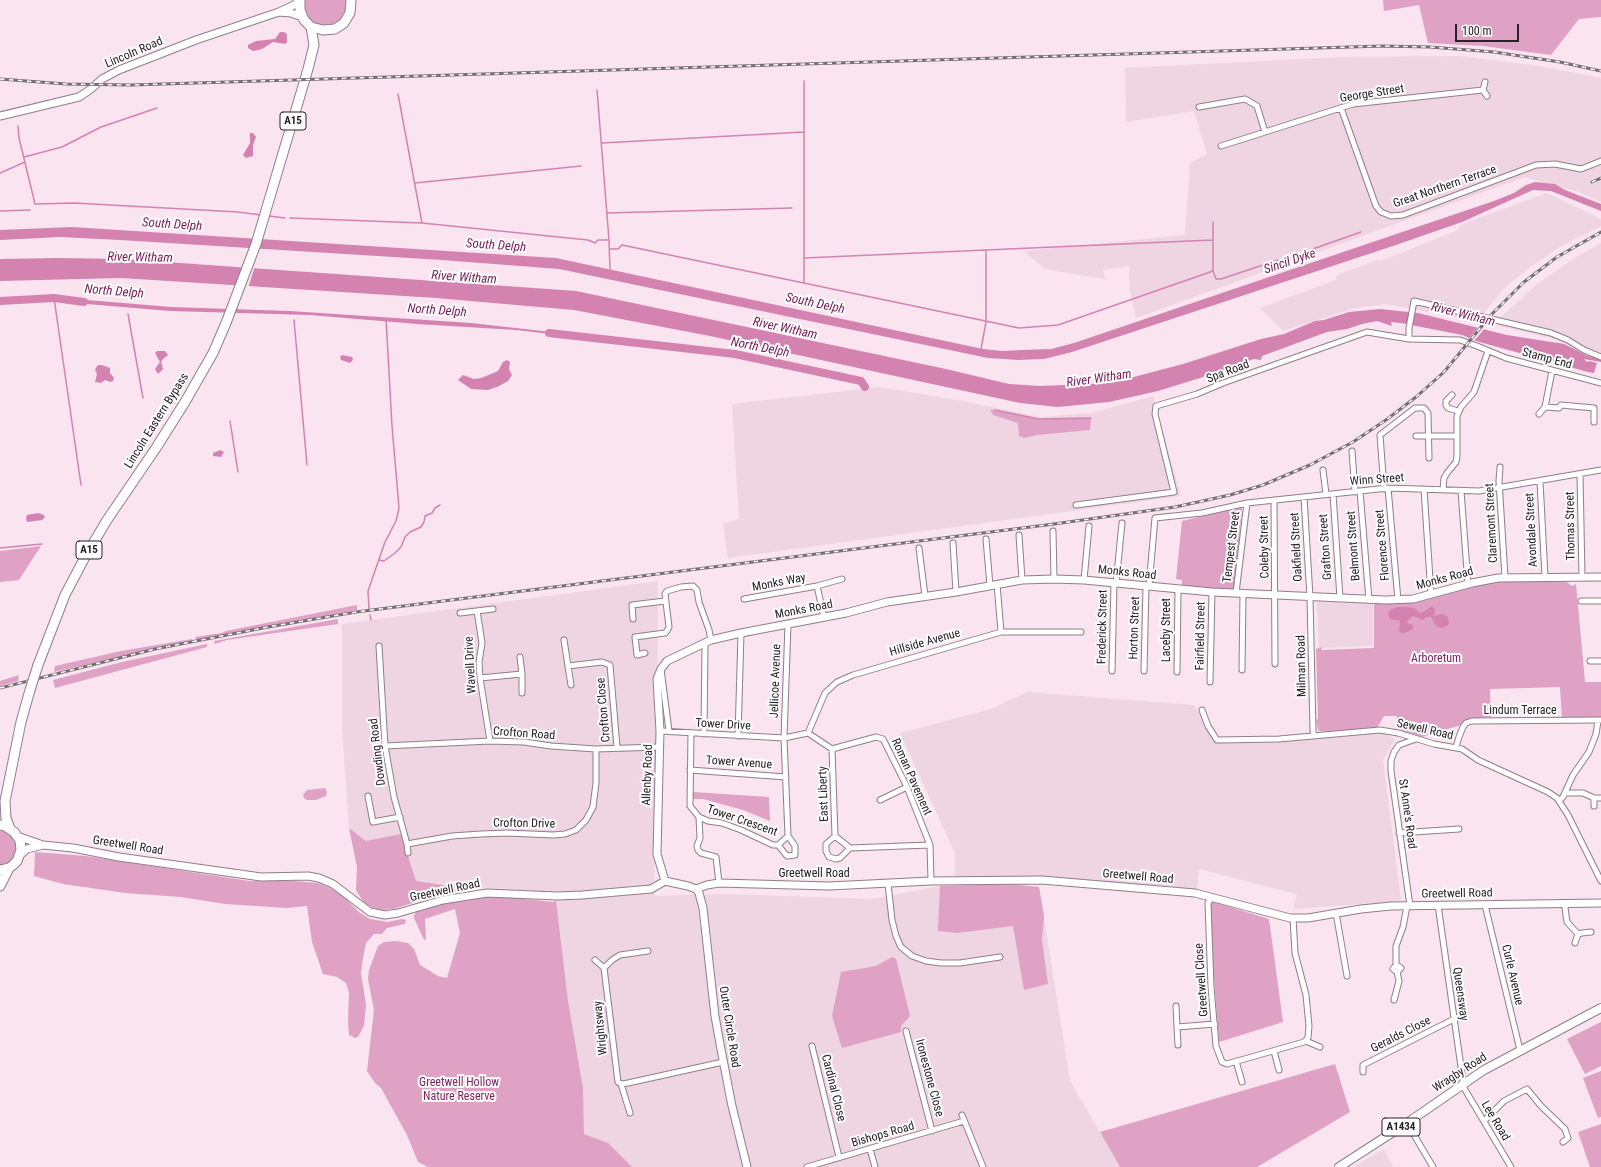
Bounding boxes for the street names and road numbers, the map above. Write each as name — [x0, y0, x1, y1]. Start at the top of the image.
street label: Lincoln Road — [103, 34, 165, 72]
street label: George Street — [1339, 82, 1405, 106]
road number: A15 — [280, 112, 306, 130]
street label: Great Northern Terrace — [1392, 163, 1498, 211]
street label: Stamp End — [1521, 345, 1573, 373]
street label: Spa Road — [1205, 357, 1251, 387]
street label: Lincoln Eastern Bypass — [122, 371, 192, 471]
street label: Winn Street — [1349, 471, 1405, 489]
street label: Claremont Street — [1483, 483, 1501, 563]
street label: Thomas Street — [1563, 491, 1579, 561]
street label: Avondale Street — [1523, 492, 1541, 568]
street label: Florence Street — [1373, 509, 1393, 581]
street label: Belmont Street — [1344, 510, 1364, 582]
street label: Tempest Street — [1220, 511, 1244, 583]
street label: Oakfield Street — [1288, 512, 1306, 582]
street label: Grafton Street — [1317, 513, 1335, 581]
street label: Coleby Street — [1257, 515, 1273, 579]
road number: A15 — [76, 541, 102, 559]
street label: Monks Road — [1097, 563, 1157, 583]
street label: Monks Road — [1415, 564, 1475, 594]
street label: Monks Way — [751, 571, 807, 595]
street label: Frederick Street — [1095, 590, 1111, 664]
street label: Horton Street — [1127, 596, 1143, 660]
street label: Monks Road — [774, 597, 834, 623]
street label: Laceby Street — [1160, 598, 1174, 662]
street label: Fairfield Street — [1193, 601, 1209, 671]
street label: Hillside Avenue — [888, 626, 962, 660]
street label: Milman Road — [1294, 635, 1310, 697]
street label: Wavell Drive — [462, 636, 480, 694]
street label: Jellicoe Avenue — [768, 644, 784, 718]
street label: Crofton Close — [594, 677, 614, 743]
street label: Lindum Terrace — [1483, 704, 1557, 718]
street label: Tower Drive — [695, 716, 751, 734]
street label: Dowding Road — [367, 717, 389, 787]
street label: Sewell Road — [1395, 717, 1455, 743]
street label: Crofton Road — [492, 725, 556, 743]
street label: Roman Pavement — [888, 736, 934, 818]
street label: Allenby Road — [640, 744, 656, 806]
street label: Tower Avenue — [706, 754, 772, 772]
street label: East Liberty — [816, 766, 832, 822]
street label: St Anne's Road — [1395, 778, 1419, 850]
street label: Tower Crescent — [705, 802, 779, 840]
street label: Crofton Drive — [493, 816, 555, 832]
street label: Greetwell Road — [92, 833, 164, 859]
street label: Greetwell Road — [778, 867, 850, 881]
street label: Greetwell Road — [1102, 867, 1174, 887]
street label: Greetwell Road — [409, 877, 481, 905]
street label: Greetwell Road — [1421, 886, 1493, 902]
street label: Greetwell Close — [1192, 943, 1212, 1017]
street label: Curle Avenue — [1498, 943, 1526, 1007]
street label: Queensway — [1449, 966, 1471, 1022]
street label: Outer Circle Road — [715, 985, 743, 1069]
street label: Wrightsway — [591, 1000, 611, 1056]
street label: Geralds Close — [1369, 1014, 1433, 1056]
street label: Ironestone Close — [912, 1038, 946, 1118]
street label: Wragby Road — [1430, 1050, 1490, 1096]
street label: Cardinal Close — [818, 1053, 848, 1123]
street label: Lee Road — [1478, 1099, 1512, 1143]
road number: A1434 — [1382, 1118, 1420, 1136]
street label: Bishops Road — [850, 1119, 916, 1151]

